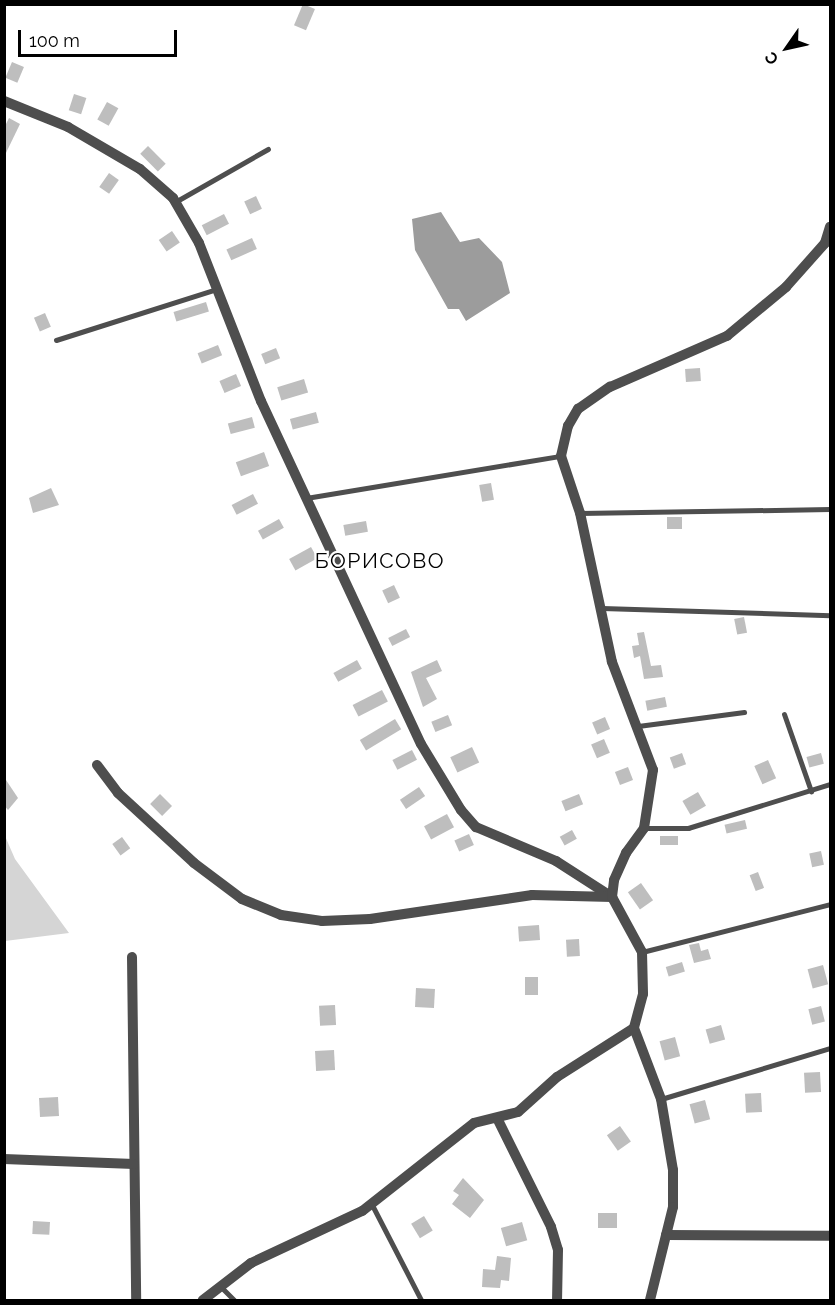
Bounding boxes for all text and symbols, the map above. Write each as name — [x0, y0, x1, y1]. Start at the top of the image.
scale bar — [21, 18, 180, 56]
north arrow — [757, 18, 817, 78]
text: 100 m — [29, 30, 80, 51]
text: С — [761, 48, 783, 68]
district label: БОРИСОВО — [315, 548, 445, 574]

